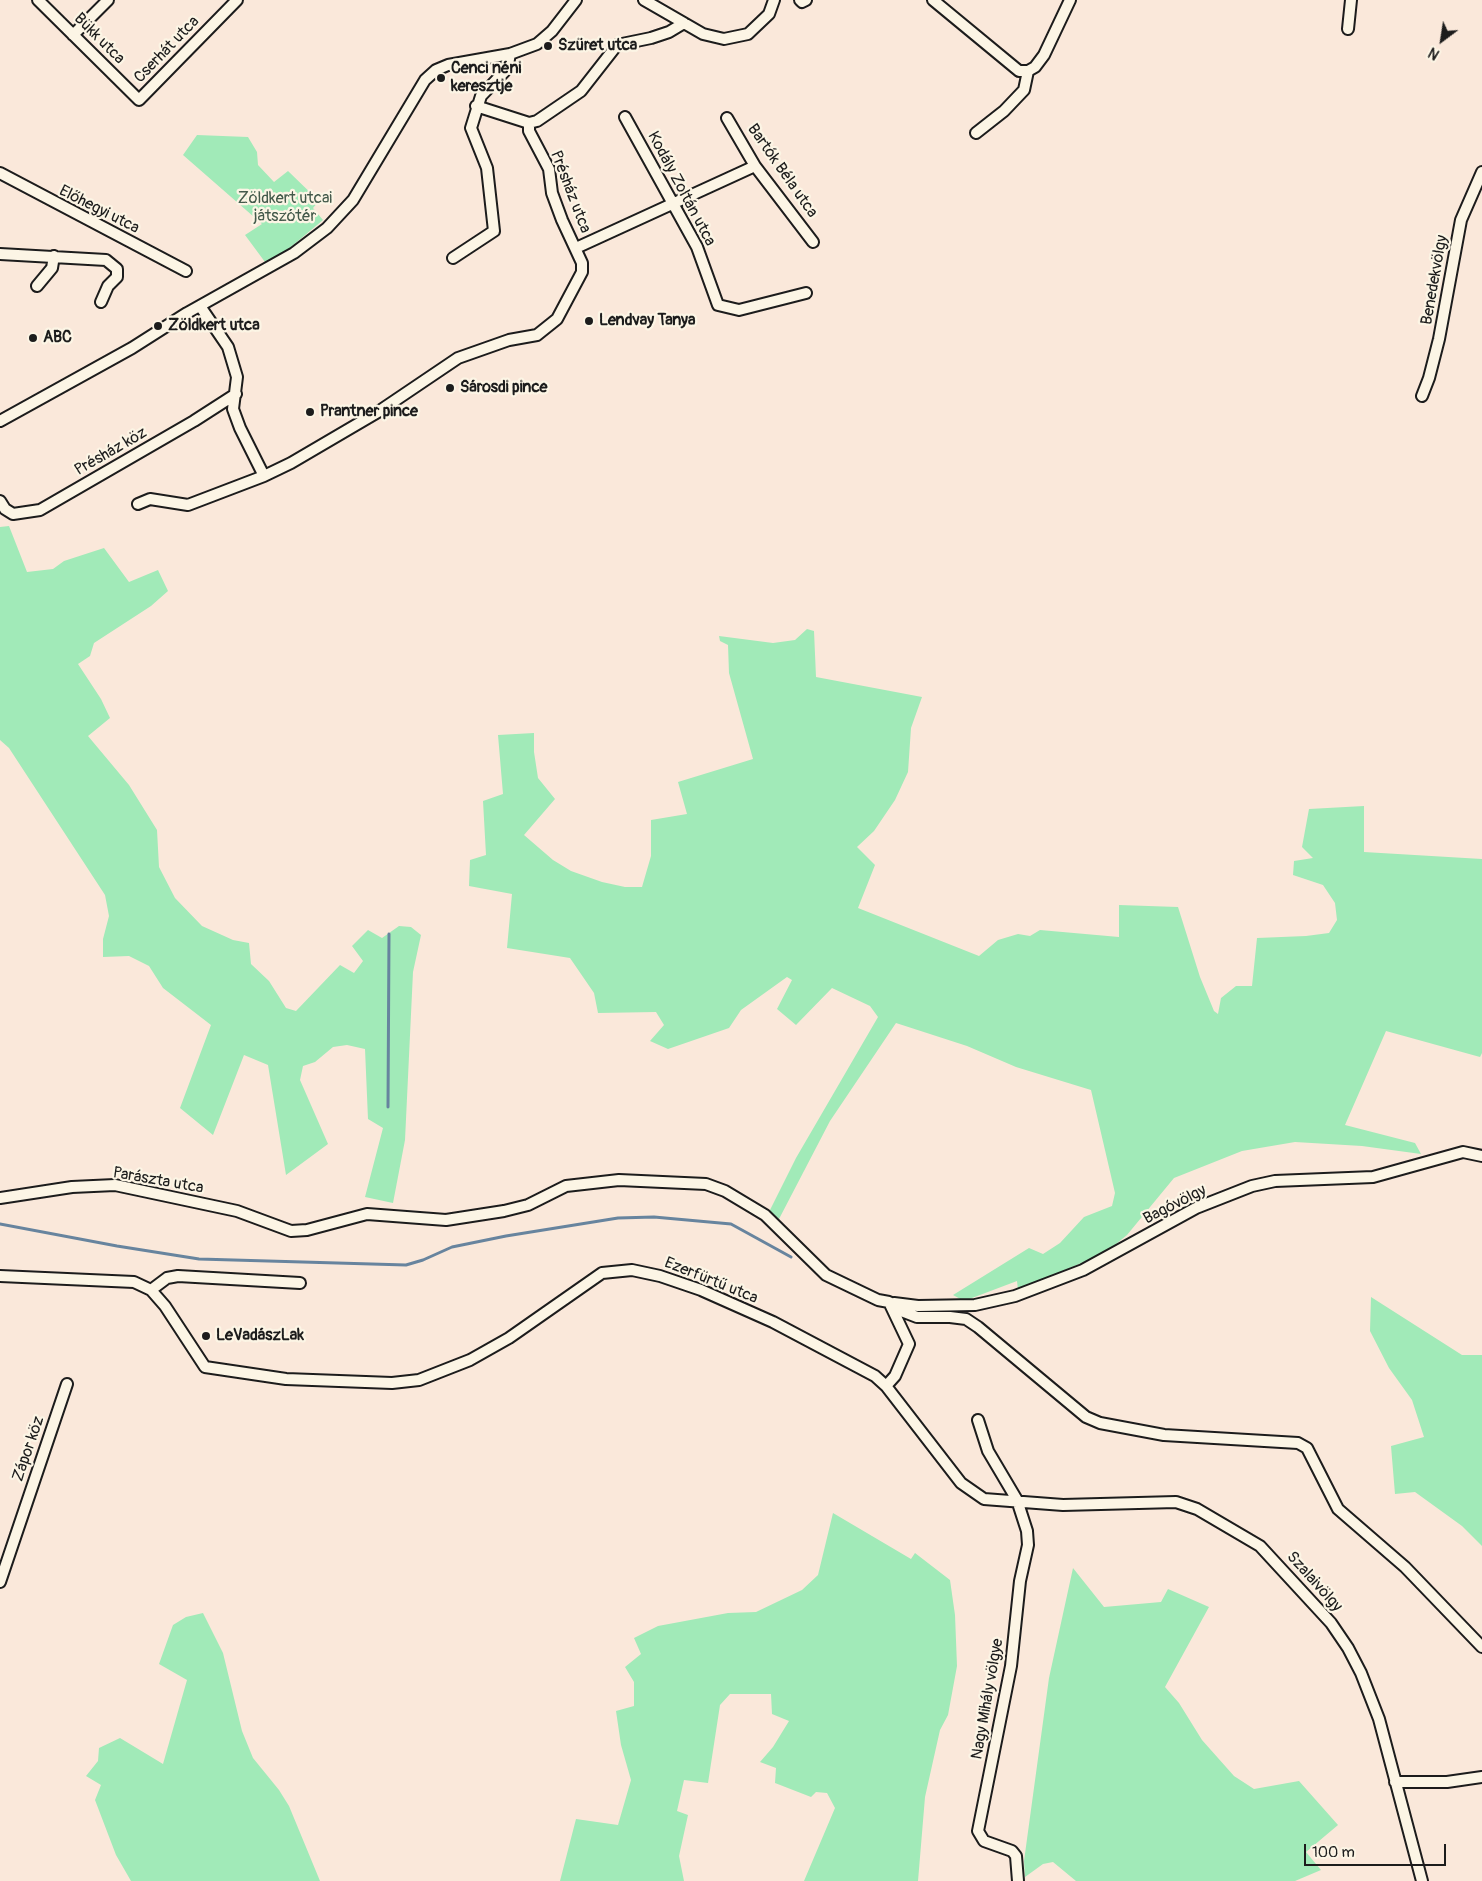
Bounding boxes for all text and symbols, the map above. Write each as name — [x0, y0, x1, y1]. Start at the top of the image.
street label: Bükk utca — [70, 10, 128, 68]
street label: Cserhát utca — [130, 13, 204, 87]
north arrow — [1417, 15, 1467, 65]
place label: Szüret utca — [558, 36, 637, 56]
marker: Szüret utca — [542, 40, 554, 52]
text: N — [1426, 44, 1442, 63]
place label: Cenci néni keresztje — [451, 59, 521, 97]
marker: Cenci néni keresztje — [435, 72, 447, 84]
street label: Bartók Béla utca — [743, 120, 821, 222]
street label: Kodály Zoltán utca — [643, 128, 719, 250]
street label: Présház utca — [545, 148, 595, 236]
street label: Előhegyi utca — [56, 182, 142, 238]
park label: Zöldkert utcai játszótér — [238, 189, 332, 227]
street label: Benedekvölgy — [1418, 234, 1452, 326]
place label: Lendvay Tanya — [599, 311, 695, 331]
marker: Lendvay Tanya — [583, 315, 595, 327]
place label: Zöldkert utca — [168, 316, 260, 336]
marker: Zöldkert utca — [152, 320, 164, 332]
place label: ABC — [43, 328, 72, 348]
marker: ABC — [27, 332, 39, 344]
place label: Sárosdi pince — [460, 378, 547, 398]
marker: Sárosdi pince — [444, 382, 456, 394]
place label: Prantner pince — [320, 402, 418, 422]
marker: Prantner pince — [304, 406, 316, 418]
street label: Présház köz — [71, 424, 151, 480]
street label: Parászta utca — [111, 1164, 205, 1198]
street label: Bagóvölgy — [1140, 1181, 1210, 1229]
street label: Ezerfürtű utca — [661, 1254, 761, 1308]
place label: LeVadászLak — [216, 1326, 304, 1346]
marker: LeVadászLak — [200, 1330, 212, 1342]
street label: Zápor köz — [9, 1414, 49, 1484]
street label: Szalaivölgy — [1282, 1548, 1346, 1616]
street label: Nagy Mihály völgye — [968, 1637, 1008, 1761]
scale bar — [1307, 1834, 1450, 1866]
text: 100 m — [1312, 1843, 1355, 1862]

